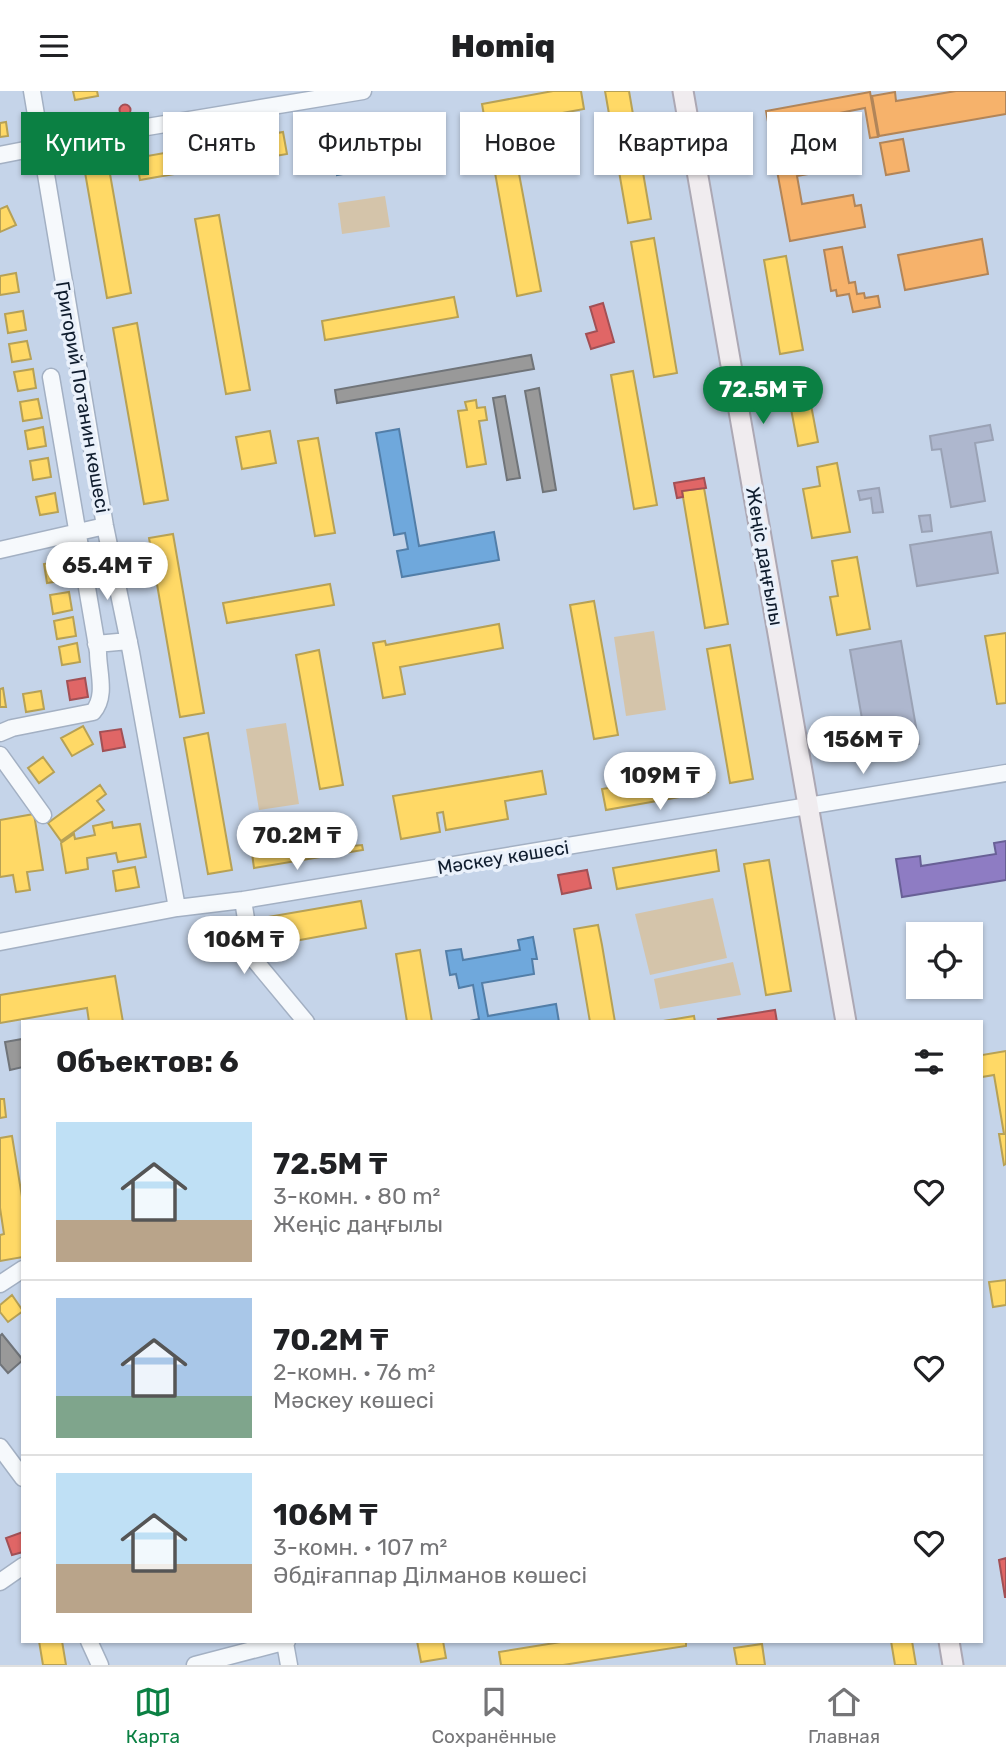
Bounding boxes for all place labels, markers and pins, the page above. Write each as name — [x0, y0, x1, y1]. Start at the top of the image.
pin: 72.5M ₸ — [698, 367, 828, 426]
pin: 65.4M ₸ — [42, 543, 172, 602]
pin: 156M ₸ — [806, 717, 920, 776]
pin: 109M ₸ — [603, 753, 717, 812]
pin: 70.2M ₸ — [232, 813, 362, 872]
pin: 106M ₸ — [187, 917, 301, 976]

